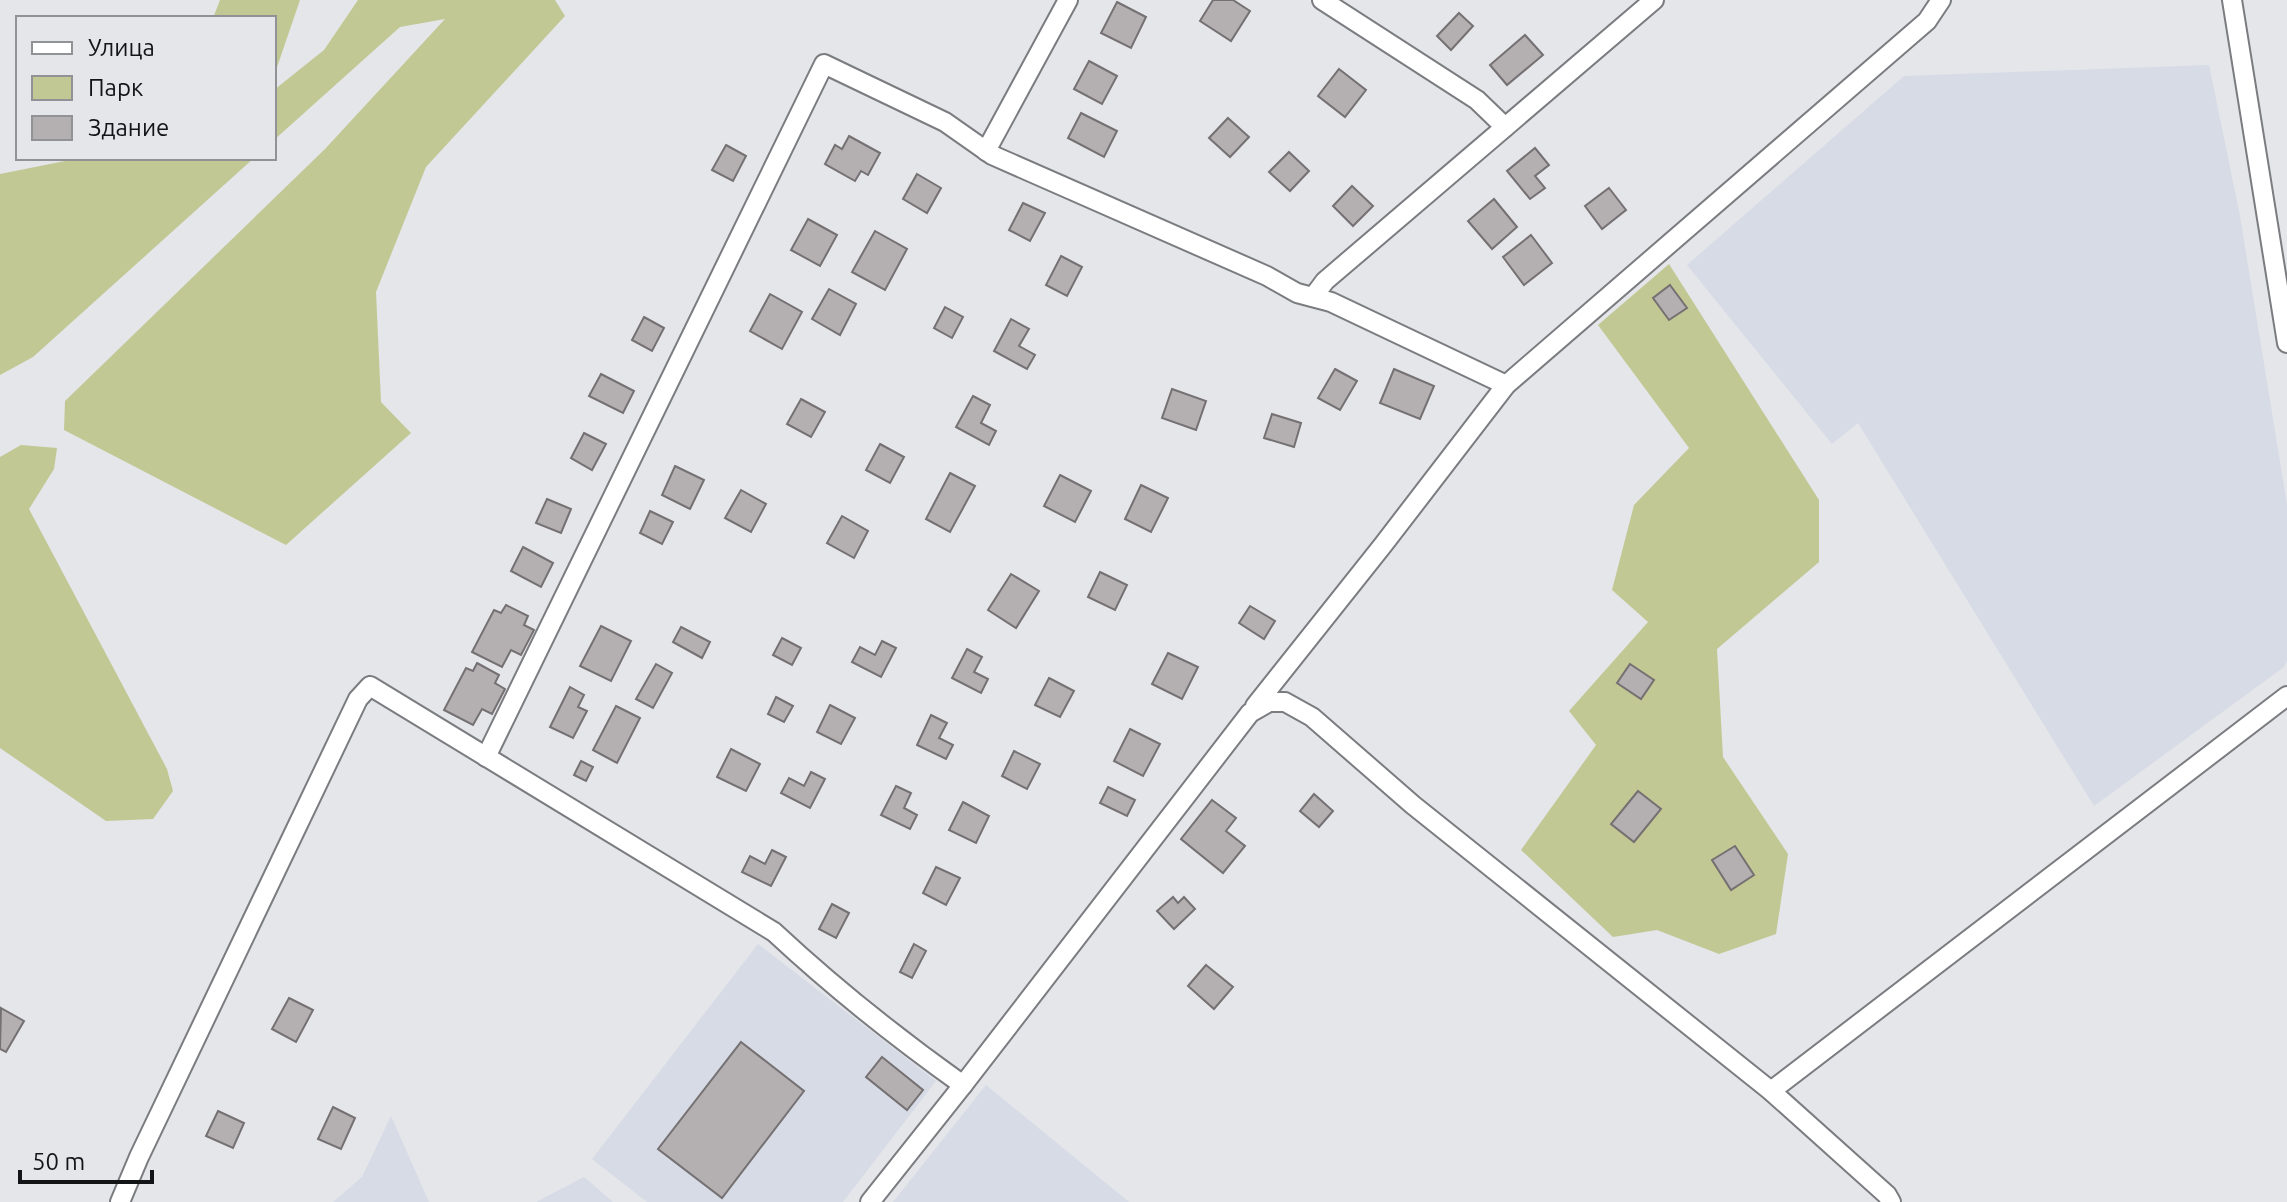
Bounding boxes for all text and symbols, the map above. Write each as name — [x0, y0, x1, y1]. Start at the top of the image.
legend — [16, 16, 276, 160]
text: Улица — [88, 34, 155, 61]
text: Парк — [88, 74, 143, 101]
text: Здание — [88, 114, 169, 141]
scale bar — [20, 1134, 152, 1184]
text: 50 m — [32, 1148, 85, 1175]

